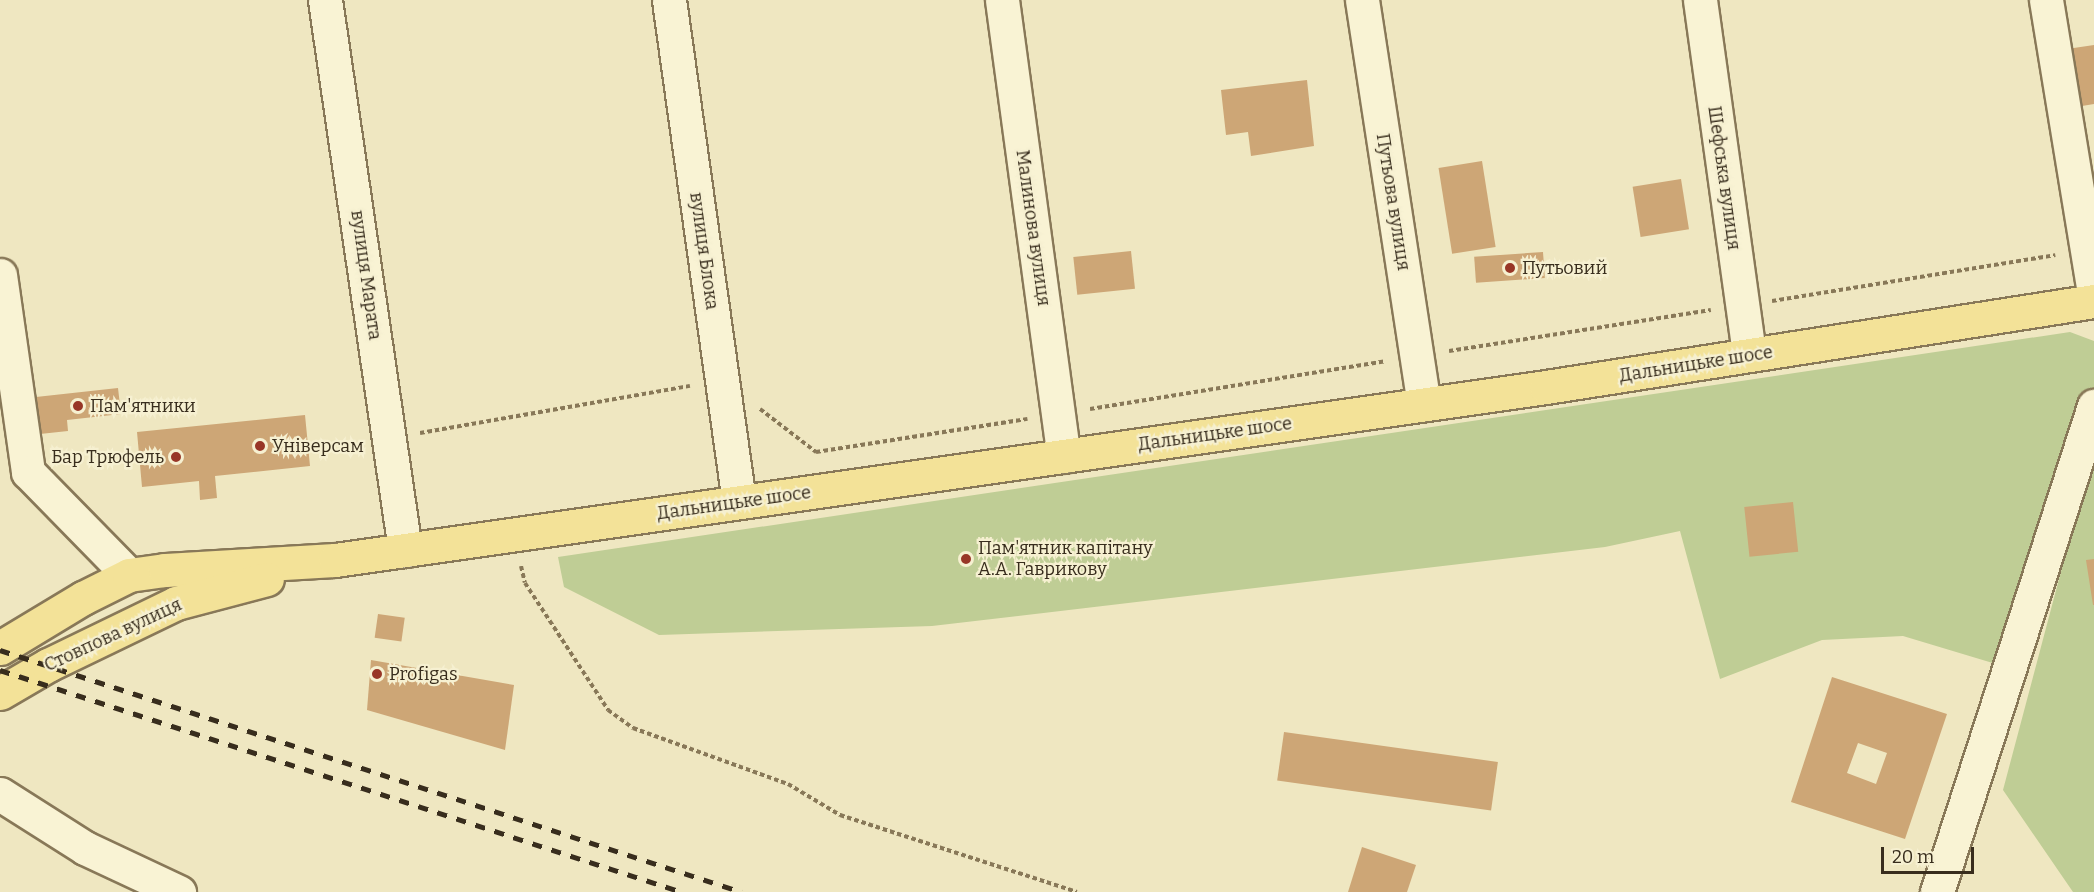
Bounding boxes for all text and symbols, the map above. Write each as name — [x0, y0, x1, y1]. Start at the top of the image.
street label: Шефська вулиця — [1703, 105, 1745, 251]
street label: Путьова вулиця — [1372, 132, 1414, 272]
street label: Малинова вулиця — [1011, 148, 1055, 308]
street label: вулиця Блока — [685, 191, 723, 311]
street label: вулиця Марата — [346, 209, 386, 341]
place label: Путьовий — [1522, 257, 1607, 279]
marker: Путьовий — [1503, 261, 1517, 275]
street label: Дальницьке шосе — [1618, 341, 1774, 387]
place label: Пам'ятники — [90, 395, 196, 417]
marker: Пам'ятники — [71, 399, 85, 413]
street label: Дальницьке шосе — [1137, 413, 1293, 455]
place label: Універсам — [272, 435, 364, 457]
marker: Універсам — [253, 439, 267, 453]
place label: Бар Трюфель — [51, 446, 164, 468]
marker: Бар Трюфель — [169, 450, 183, 464]
street label: Дальницьке шосе — [656, 482, 812, 524]
place label: Пам'ятник капітану А.А. Гаврикову — [978, 538, 1153, 580]
marker: Пам'ятник капітану А.А. Гаврикову — [959, 552, 973, 566]
street label: Стовпова вулиця — [41, 594, 185, 676]
place label: Profigas — [389, 663, 458, 685]
marker: Profigas — [370, 667, 384, 681]
scale bar — [1884, 835, 1977, 873]
text: 20 m — [1892, 846, 1934, 868]

